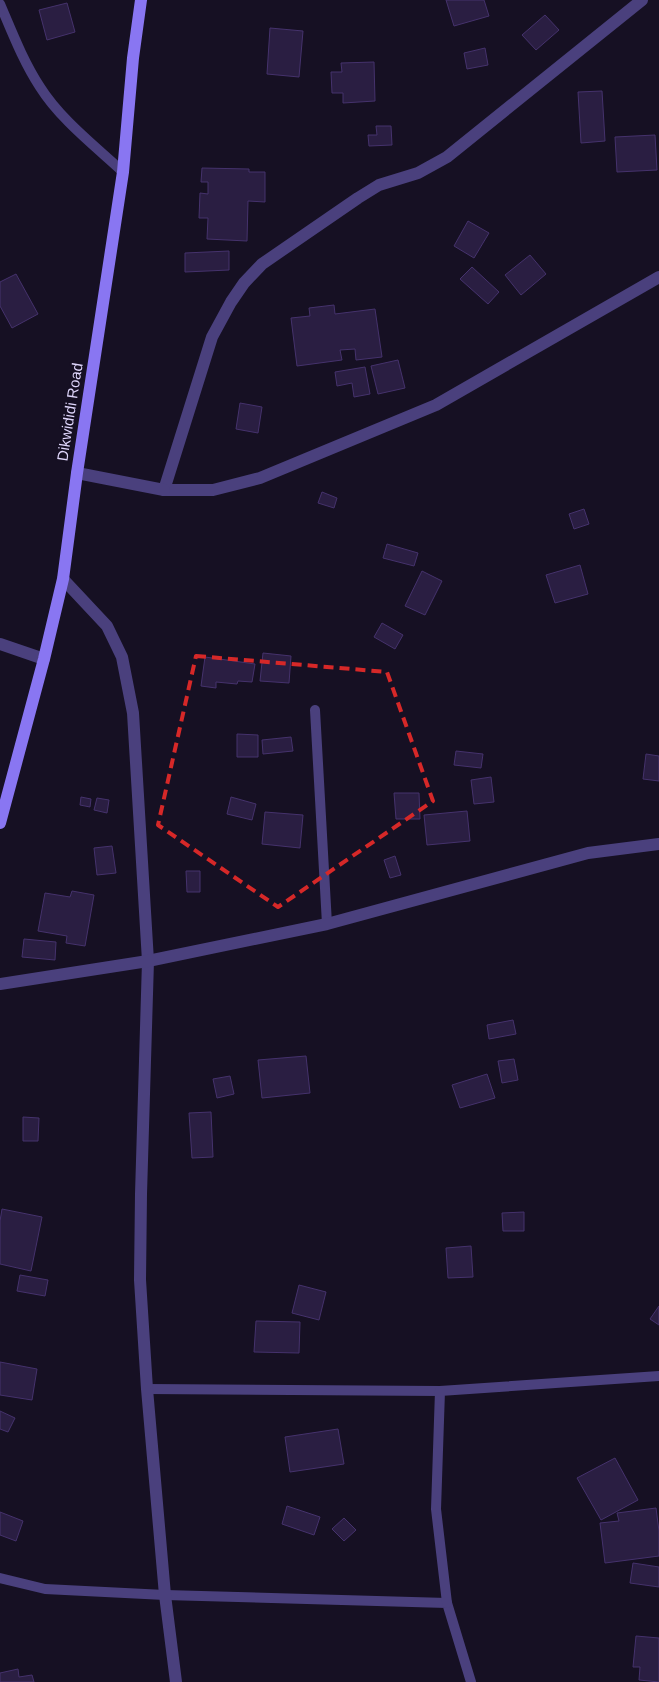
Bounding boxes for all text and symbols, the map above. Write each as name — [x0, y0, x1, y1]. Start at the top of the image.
street label: Dikwididi Road — [53, 362, 86, 462]

